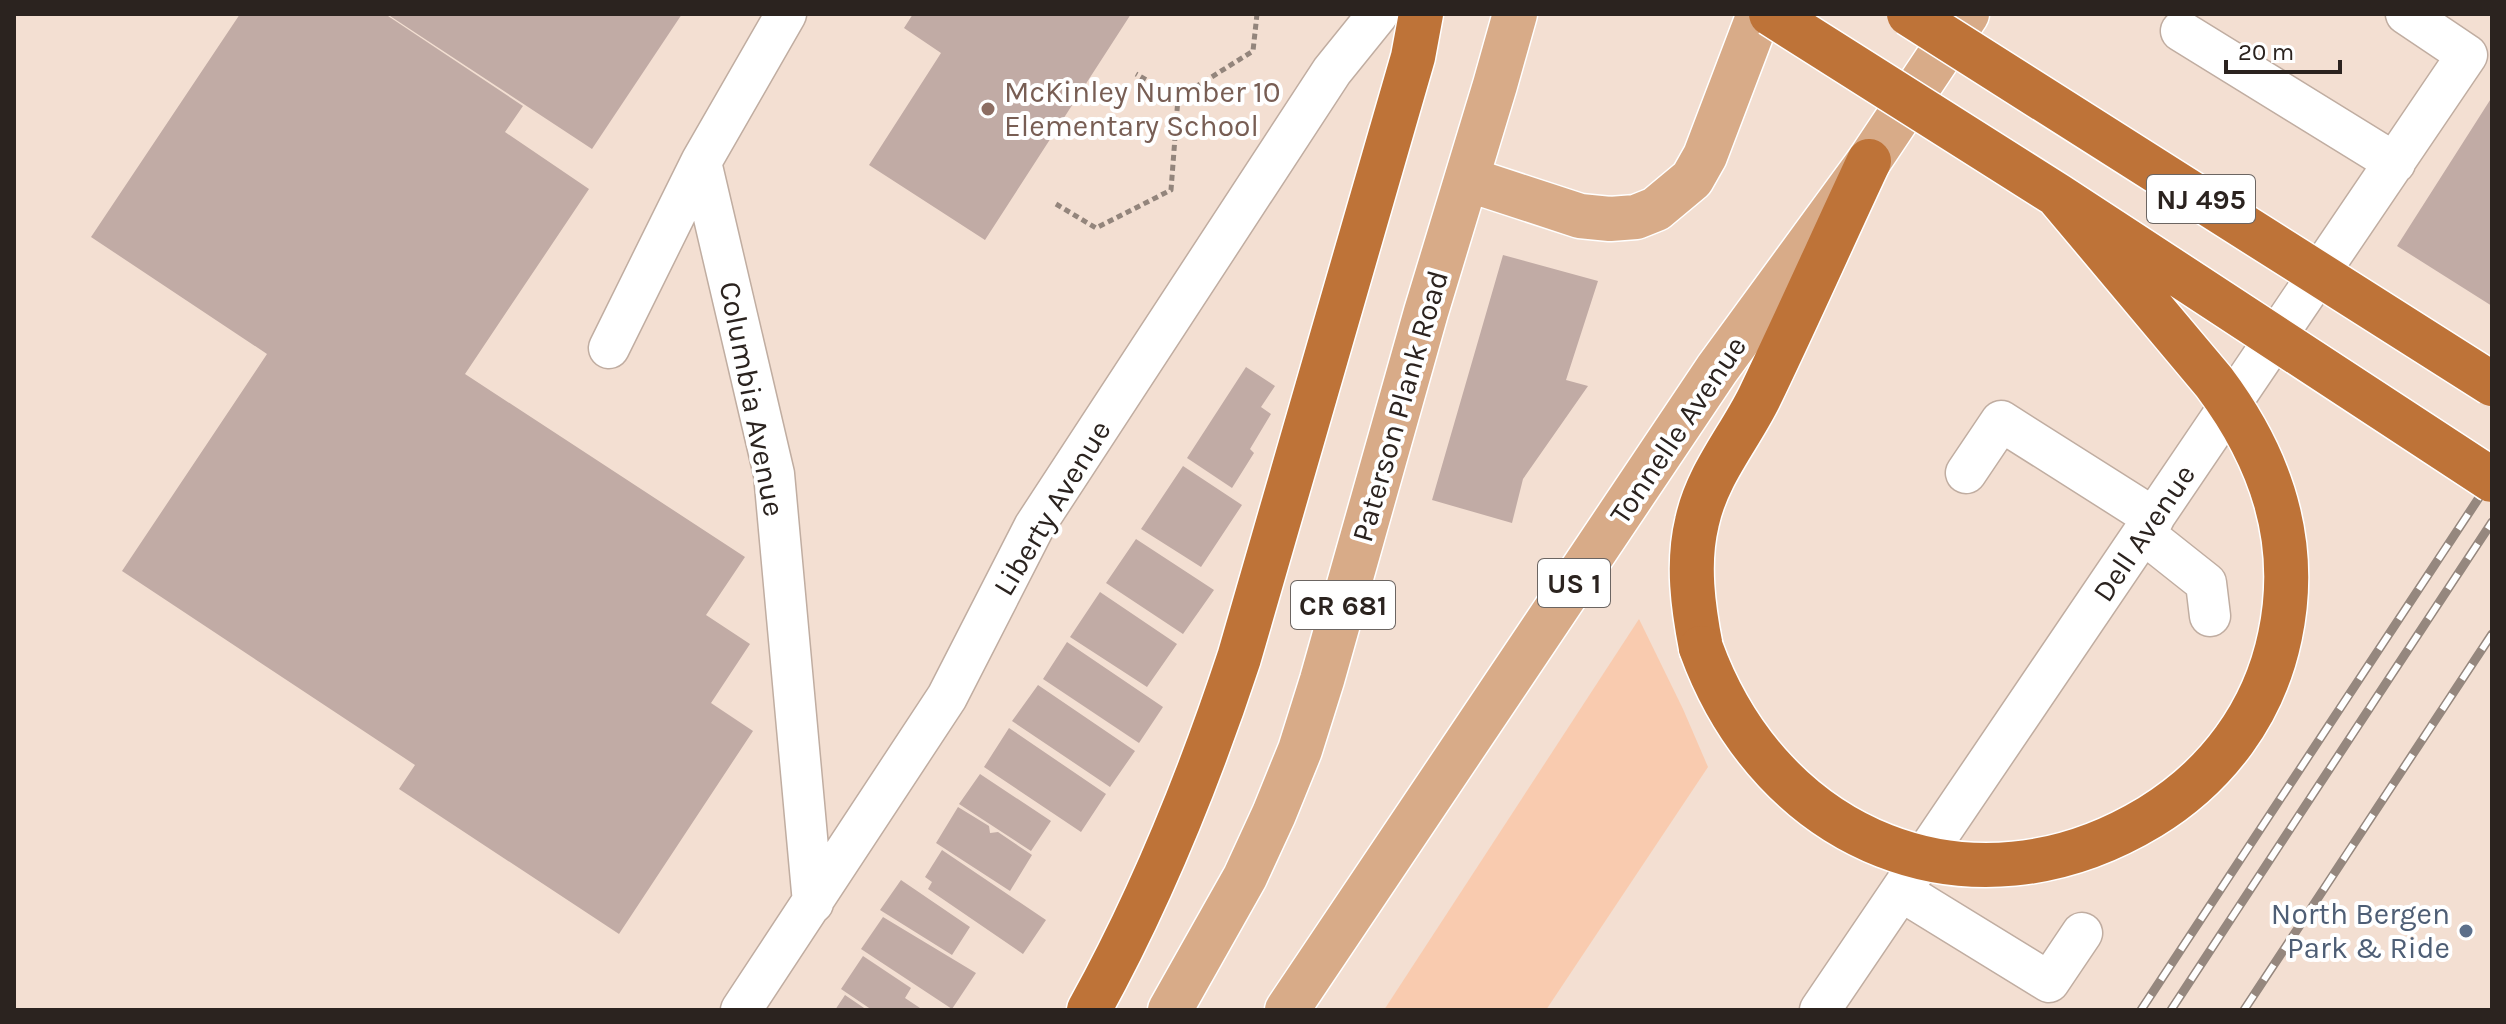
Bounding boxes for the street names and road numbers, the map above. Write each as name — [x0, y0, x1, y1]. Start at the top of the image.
road number: NJ 495 — [2147, 175, 2255, 223]
street label: Paterson Plank Road — [1344, 266, 1456, 546]
street label: Columbia Avenue — [712, 278, 792, 520]
street label: Tonnelle Avenue — [1602, 329, 1754, 531]
street label: Liberty Avenue — [986, 414, 1118, 602]
street label: Dell Avenue — [2085, 457, 2203, 609]
road number: US 1 — [1538, 559, 1610, 607]
road number: CR 681 — [1291, 581, 1395, 629]

